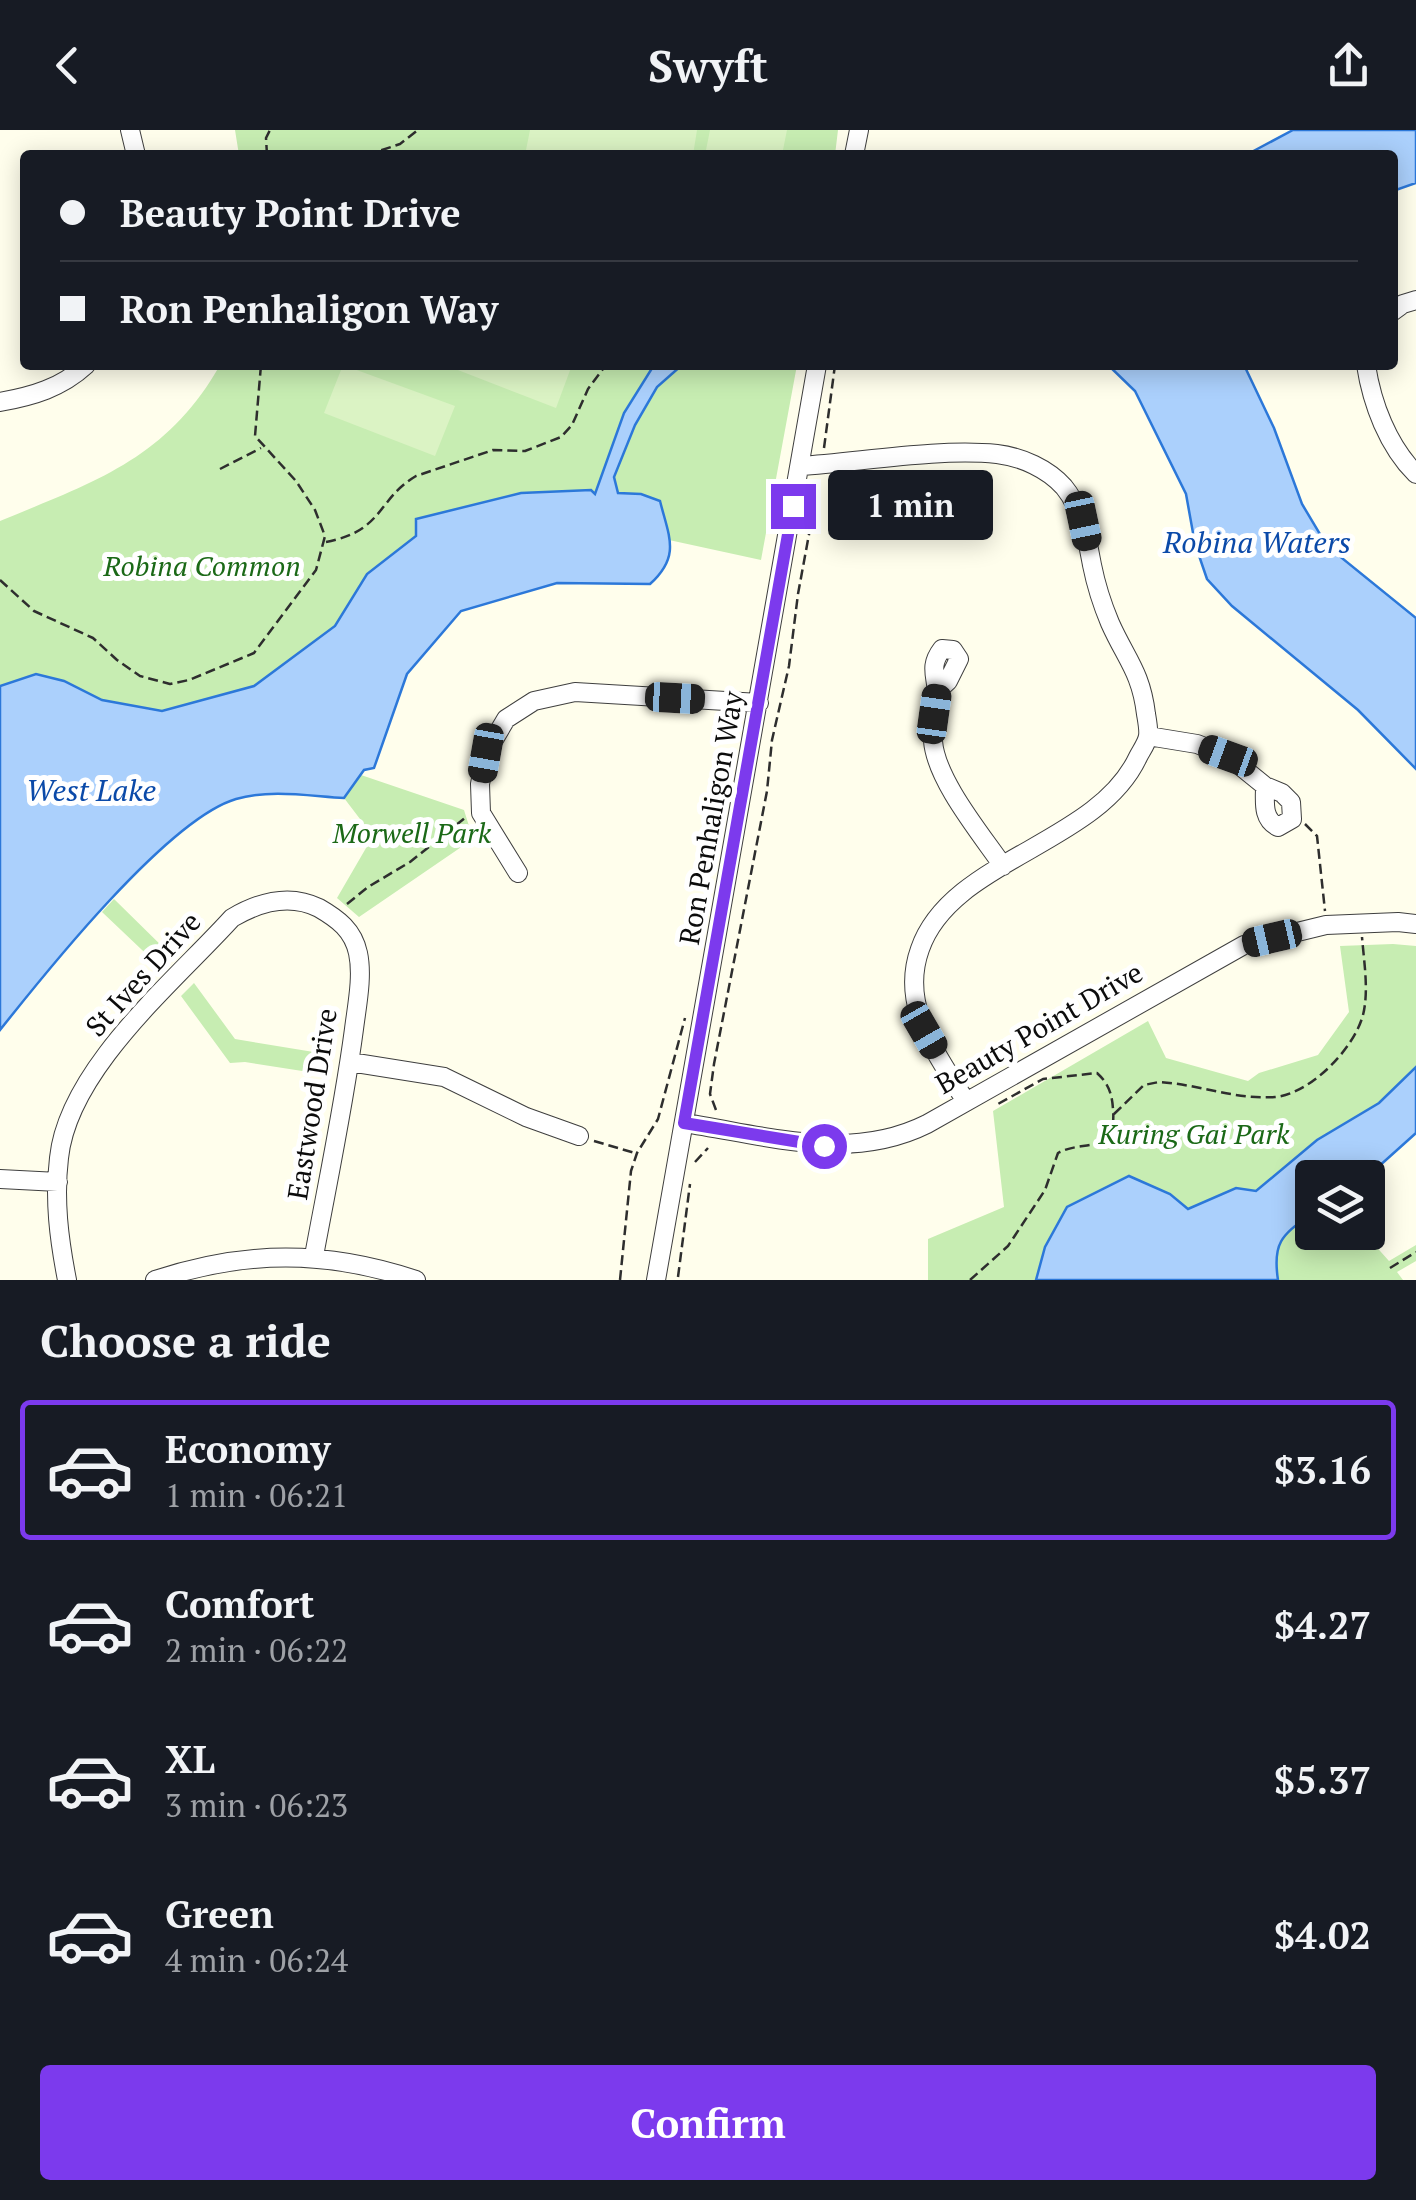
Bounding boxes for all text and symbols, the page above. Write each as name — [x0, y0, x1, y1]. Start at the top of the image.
text: Swyft — [648, 35, 768, 95]
icon: back — [40, 38, 95, 93]
icon: share — [1321, 38, 1376, 93]
text: Beauty Point Drive — [120, 188, 461, 238]
text: Ron Penhaligon Way — [120, 284, 498, 334]
callout: 1 min — [828, 471, 993, 541]
route end — [771, 484, 816, 529]
text: 1 min — [867, 484, 954, 526]
car — [1062, 489, 1104, 553]
water label: Robina Waters — [1162, 522, 1351, 562]
park label: Robina Common — [102, 547, 301, 584]
car — [644, 681, 706, 715]
car — [915, 682, 953, 746]
street label: Ron Penhaligon Way — [670, 688, 751, 947]
car — [466, 721, 506, 785]
car — [1195, 732, 1261, 780]
water label: West Lake — [26, 770, 156, 810]
park label: Morwell Park — [332, 814, 492, 851]
street label: St Ives Drive — [77, 903, 208, 1044]
car — [1239, 917, 1305, 959]
street label: Beauty Point Drive — [929, 953, 1149, 1102]
car — [896, 997, 952, 1063]
street label: Eastwood Drive — [278, 1006, 345, 1202]
park label: Kuring Gai Park — [1098, 1115, 1290, 1152]
route start — [802, 1124, 847, 1169]
map controls — [1295, 1160, 1385, 1250]
button: layers — [1295, 1160, 1385, 1250]
text: Choose a ride — [40, 1310, 331, 1370]
text: Economy — [165, 1424, 331, 1474]
icon: car — [45, 1425, 135, 1515]
text: $3.16 — [1274, 1445, 1371, 1495]
text: 1 min · 06:21 — [165, 1474, 348, 1516]
text: Comfort — [165, 1579, 314, 1629]
icon: car — [45, 1580, 135, 1670]
text: $4.27 — [1274, 1600, 1371, 1650]
text: 2 min · 06:22 — [165, 1629, 348, 1671]
text: XL — [165, 1734, 215, 1784]
icon: car — [45, 1735, 135, 1825]
text: $5.37 — [1274, 1755, 1371, 1805]
text: 3 min · 06:23 — [165, 1784, 348, 1826]
text: Green — [165, 1889, 274, 1939]
icon: car — [45, 1890, 135, 1980]
text: $4.02 — [1274, 1910, 1371, 1960]
text: 4 min · 06:24 — [165, 1939, 348, 1981]
button: Confirm — [40, 2065, 1376, 2180]

